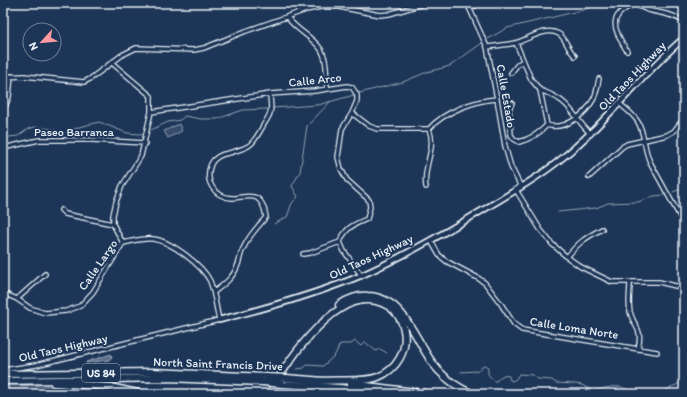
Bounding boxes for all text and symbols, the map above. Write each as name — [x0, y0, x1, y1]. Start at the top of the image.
north arrow — [22, 22, 62, 62]
street label: Old Taos Highway — [595, 38, 669, 114]
text: N — [26, 40, 41, 53]
street label: Calle Estado — [494, 63, 518, 129]
street label: Calle Arco — [288, 70, 342, 90]
street label: Paseo Barranca — [34, 125, 115, 139]
street label: Old Taos Highway — [327, 231, 415, 283]
street label: Calle Largo — [75, 237, 121, 293]
street label: Calle Loma Norte — [529, 314, 620, 342]
street label: Old Taos Highway — [17, 331, 109, 365]
street label: North Saint Francis Drive — [153, 355, 283, 373]
road number: US 84 — [82, 364, 120, 382]

